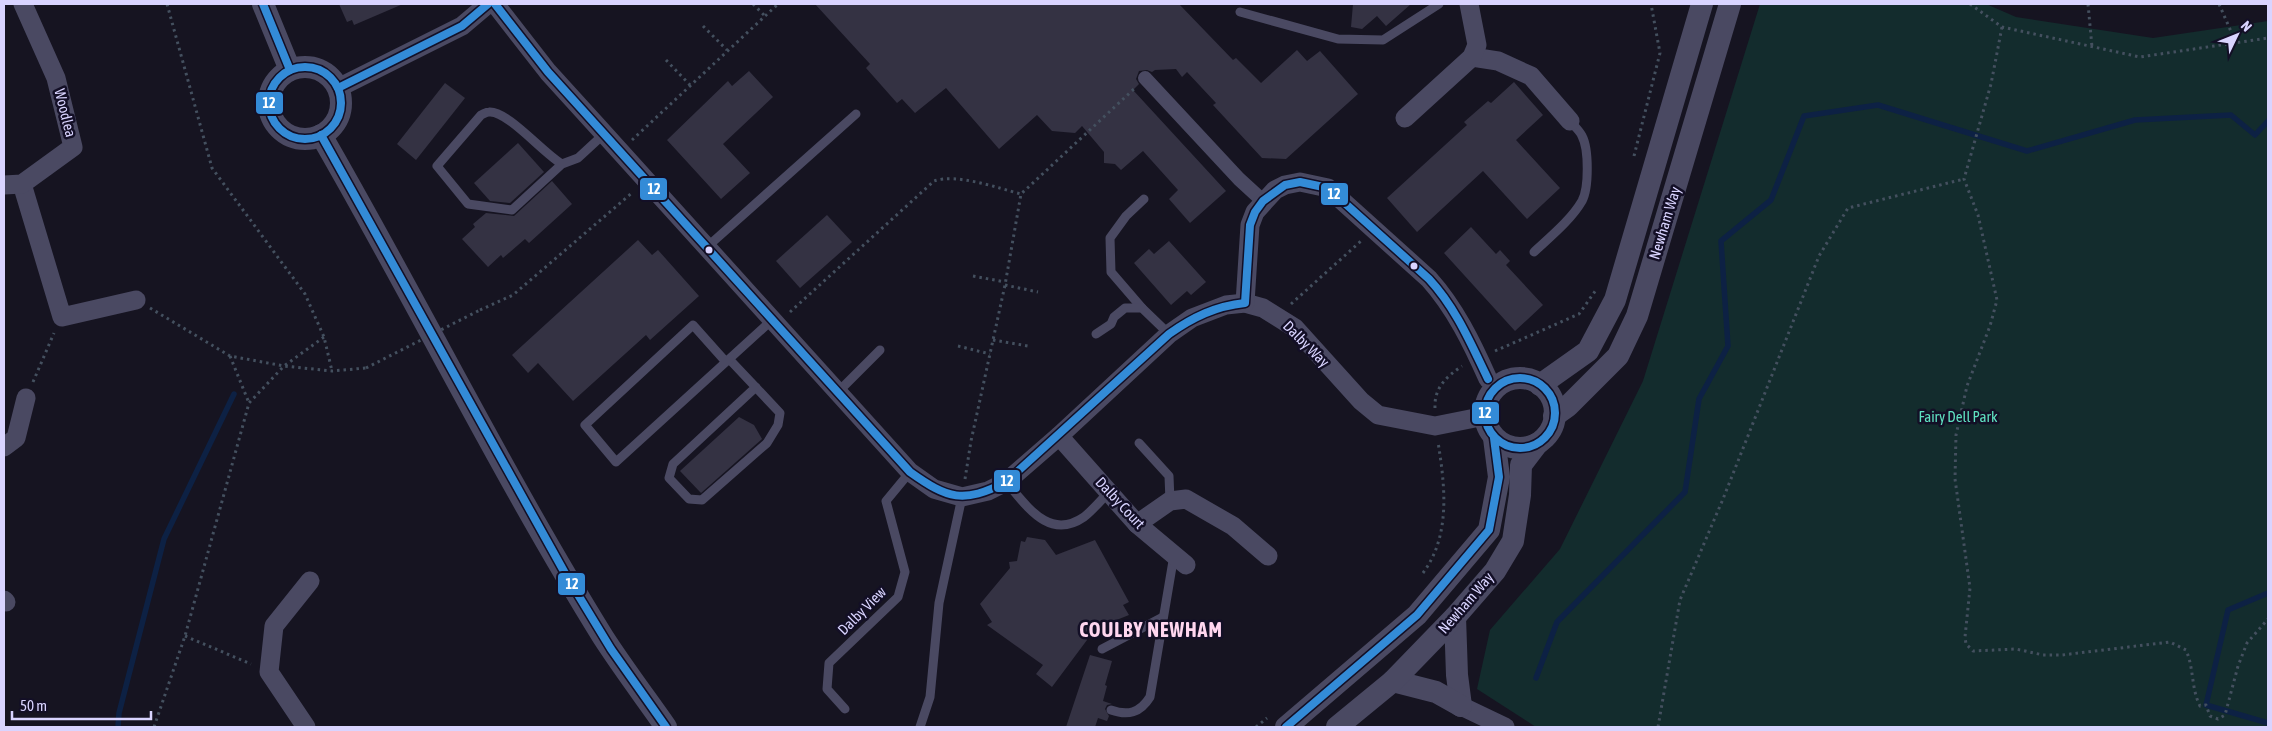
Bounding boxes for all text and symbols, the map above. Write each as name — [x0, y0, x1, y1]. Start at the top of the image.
north arrow — [2212, 10, 2262, 60]
text: N — [2238, 18, 2255, 35]
street label: Woodlea — [51, 87, 80, 139]
line badge: 12 — [255, 91, 284, 115]
text: 12 — [262, 95, 276, 111]
line badge: 12 — [639, 177, 668, 201]
text: 12 — [647, 181, 661, 197]
line badge: 12 — [1320, 182, 1349, 206]
street label: Newham Way — [1645, 184, 1684, 261]
text: 12 — [1327, 186, 1341, 202]
unlabelled marker — [704, 245, 714, 255]
unlabelled marker — [1409, 261, 1419, 271]
street label: Dalby Way — [1280, 317, 1333, 370]
line badge: 12 — [1471, 401, 1500, 425]
text: 12 — [1478, 405, 1492, 421]
park label: Fairy Dell Park — [1918, 408, 1998, 425]
line badge: 12 — [993, 469, 1021, 493]
text: 12 — [1000, 473, 1014, 489]
street label: Dalby Court — [1092, 473, 1148, 532]
street label: Newham Way — [1435, 569, 1497, 637]
line badge: 12 — [557, 572, 586, 596]
text: 12 — [565, 576, 579, 592]
street label: Dalby View — [834, 583, 889, 638]
district label: COULBY NEWHAM — [1079, 618, 1223, 641]
scale bar — [12, 688, 151, 720]
text: 50 m — [20, 697, 47, 714]

